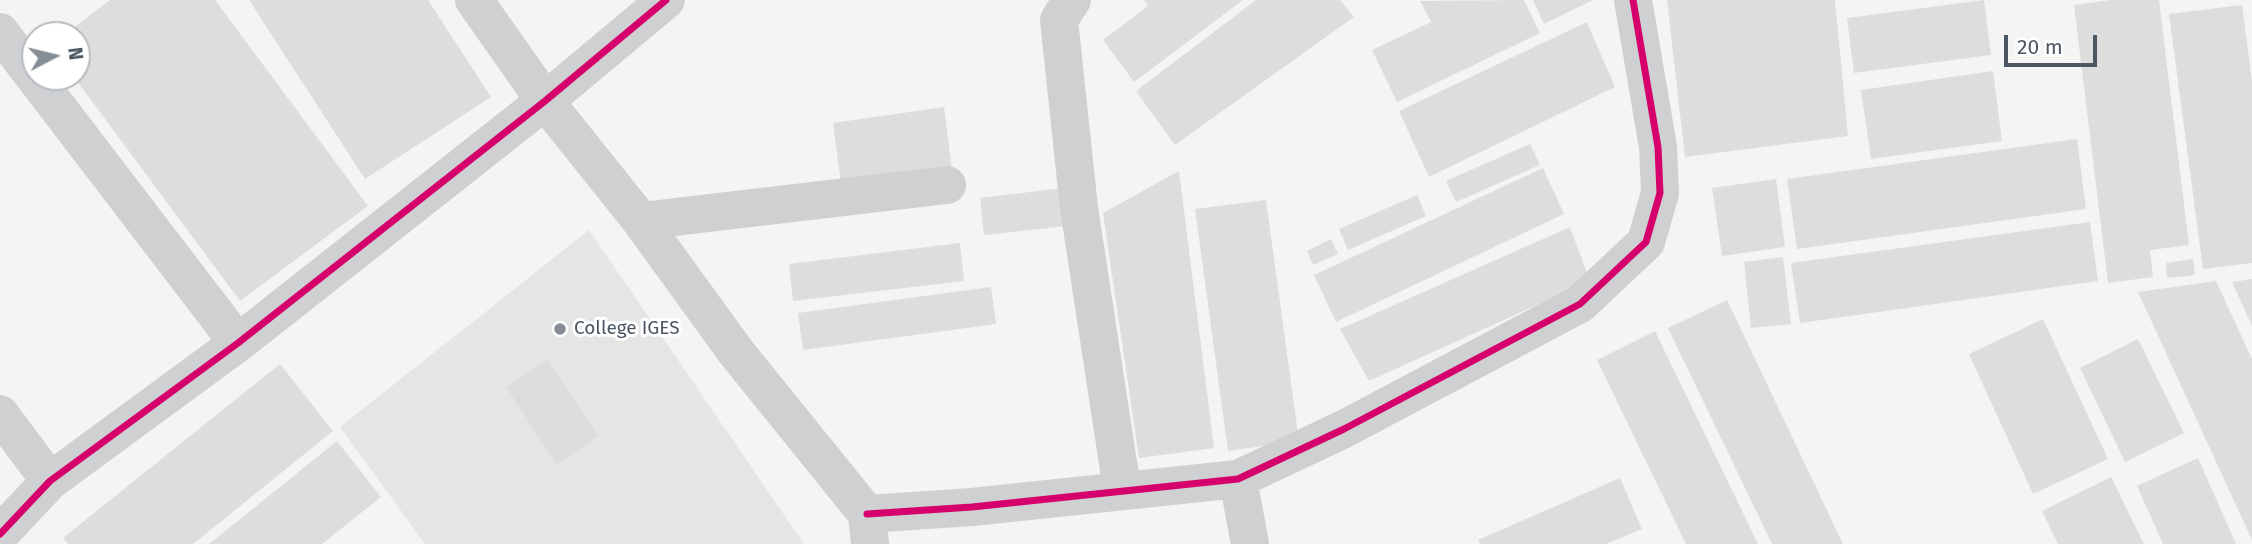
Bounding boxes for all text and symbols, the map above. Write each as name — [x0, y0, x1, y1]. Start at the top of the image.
north arrow — [21, 21, 91, 91]
scale bar — [2007, 21, 2100, 65]
text: 20 m — [2017, 34, 2063, 60]
text: N — [63, 46, 88, 61]
place label: College IGES — [574, 318, 680, 340]
marker: College IGES — [552, 321, 568, 337]

